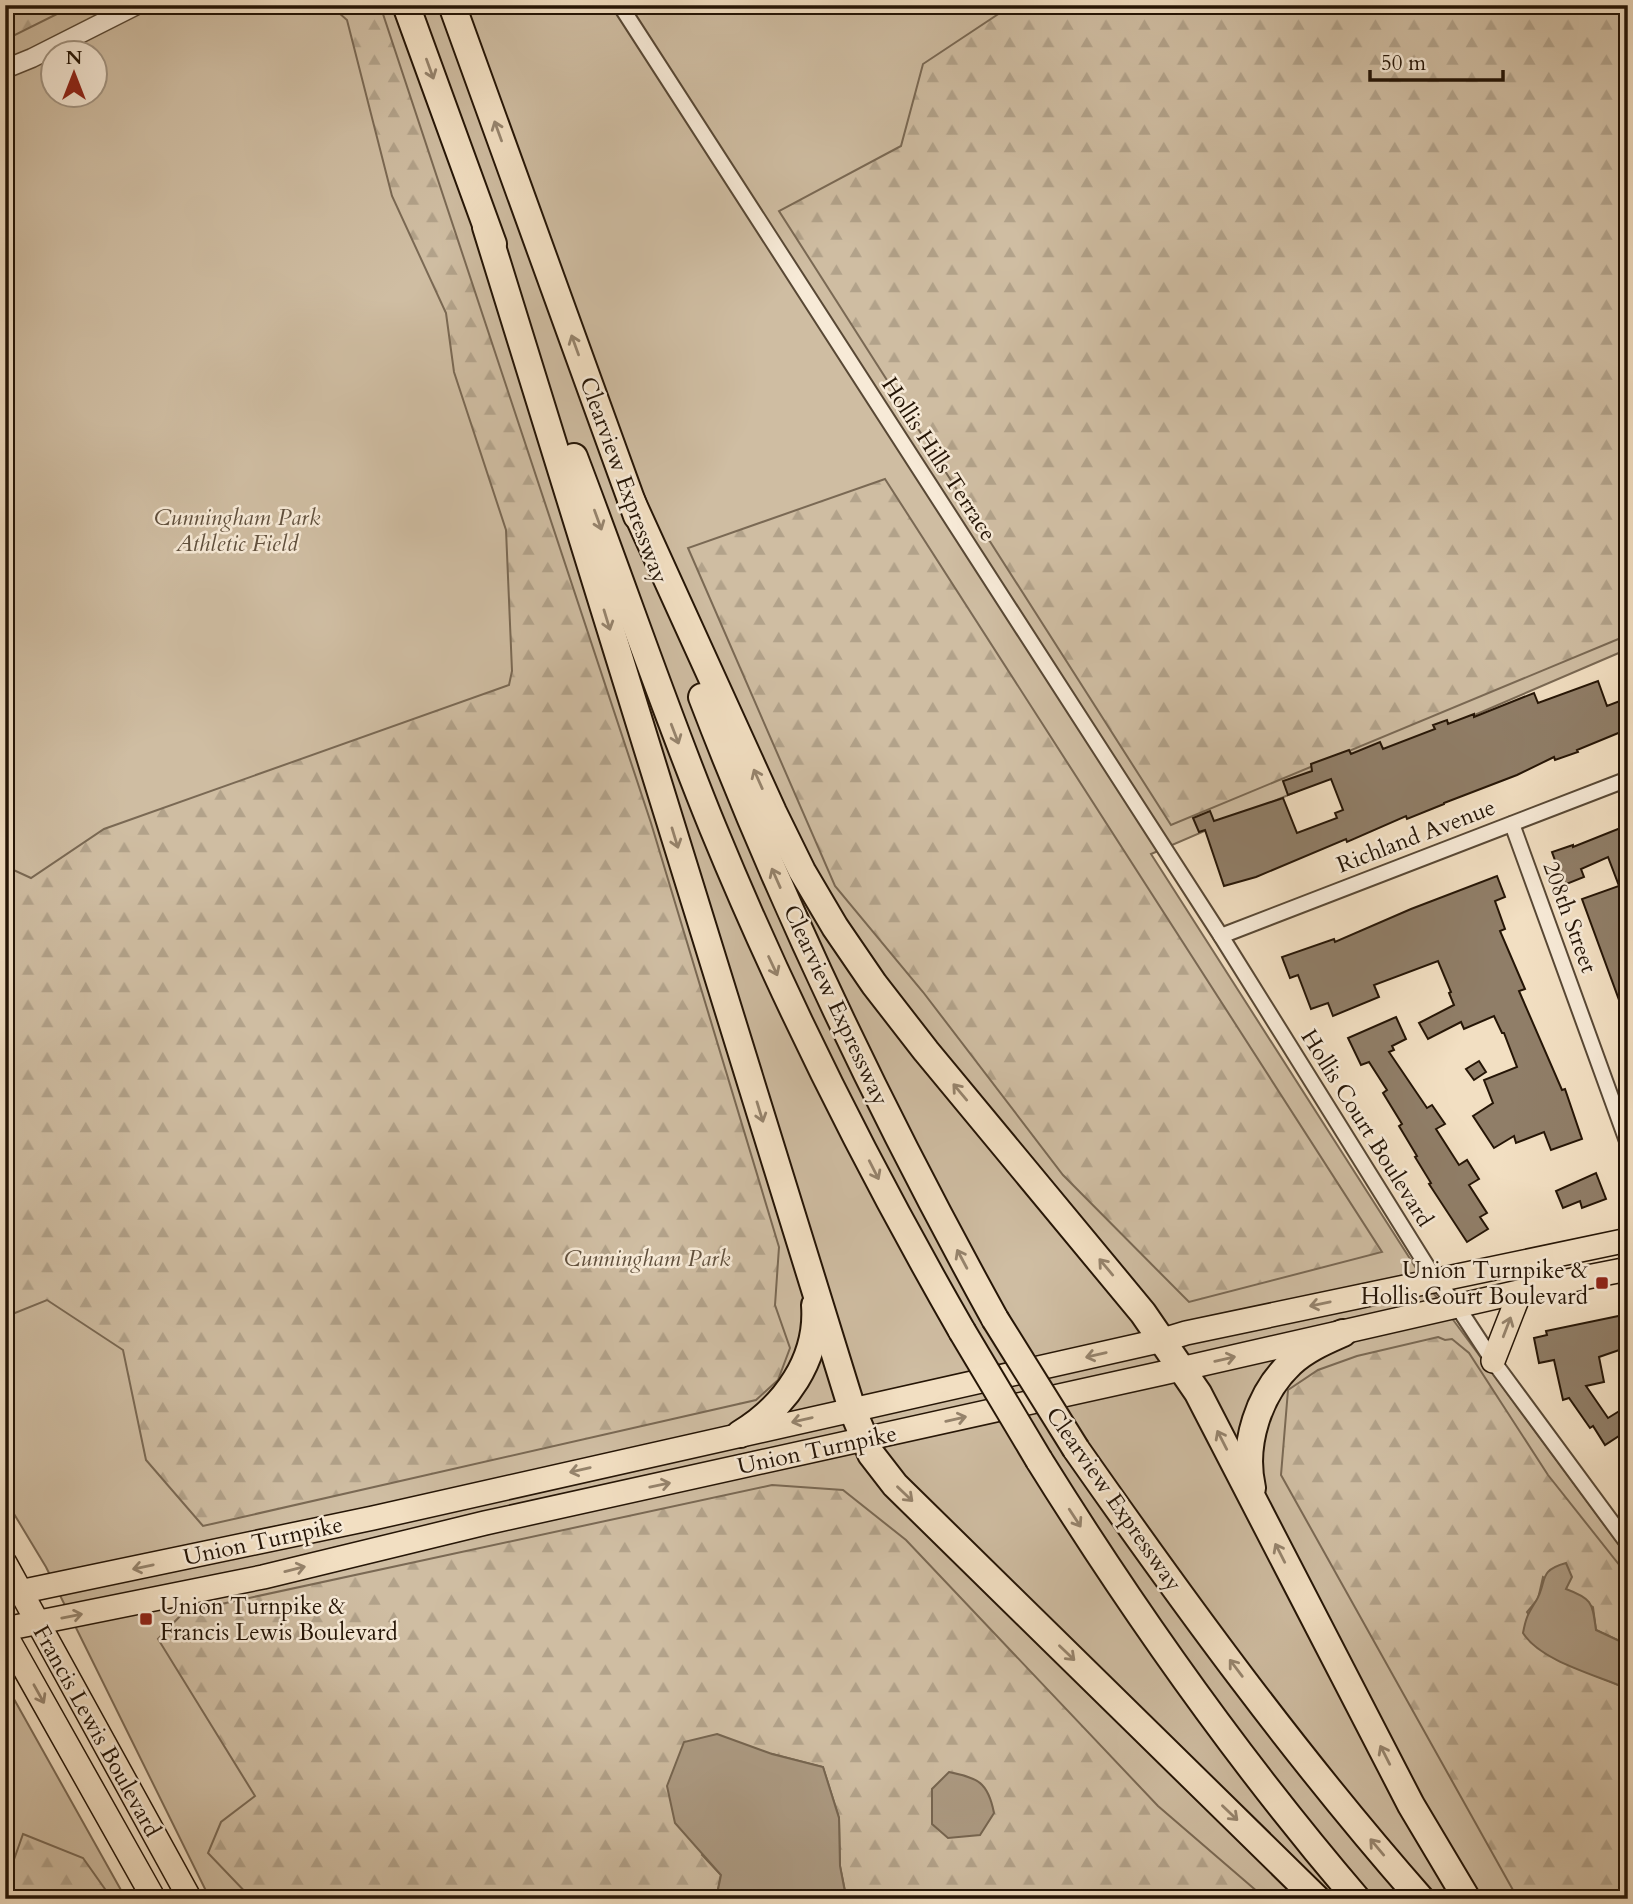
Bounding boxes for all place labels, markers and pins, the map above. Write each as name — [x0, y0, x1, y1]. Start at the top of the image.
place label: Union Turnpike & Hollis Court Boulevard — [1361, 1255, 1589, 1312]
marker: Union Turnpike & Hollis Court Boulevard — [1594, 1275, 1610, 1291]
place label: Union Turnpike & Francis Lewis Boulevard — [160, 1591, 398, 1648]
marker: Union Turnpike & Francis Lewis Boulevard — [138, 1611, 154, 1627]

